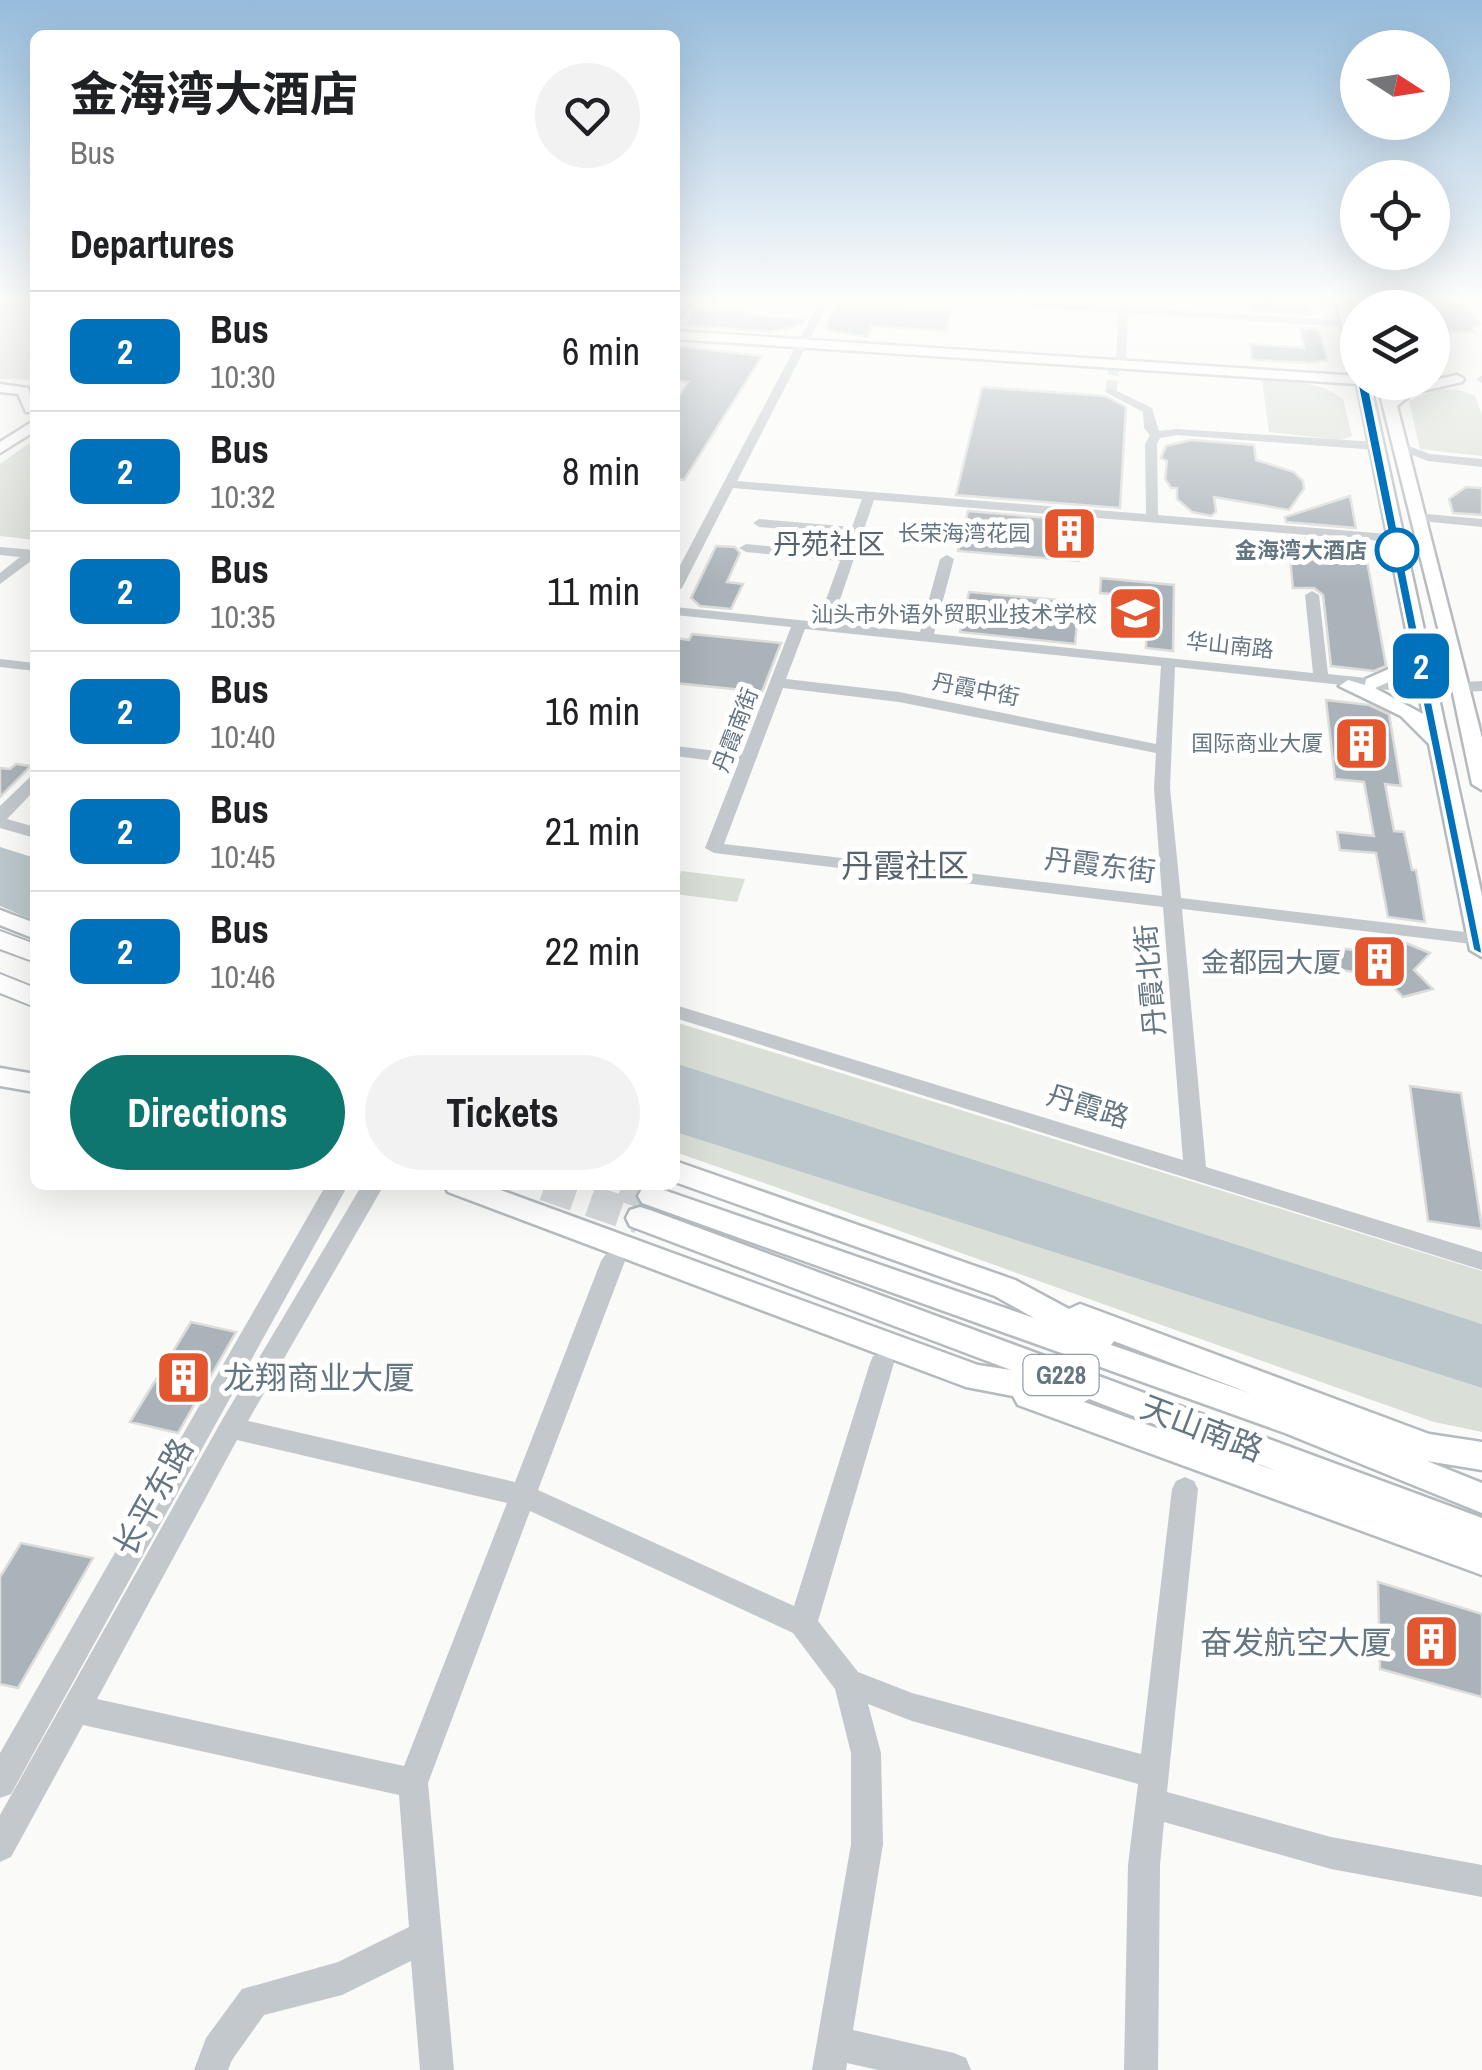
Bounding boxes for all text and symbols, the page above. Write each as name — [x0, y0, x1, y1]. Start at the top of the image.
north arrow — [1340, 30, 1450, 140]
map controls — [1340, 30, 1450, 400]
text: 金海湾大酒店 — [70, 61, 358, 126]
button: heart — [535, 63, 640, 168]
text: Bus — [70, 131, 115, 174]
button: locate — [1340, 160, 1450, 270]
text: Departures — [70, 219, 235, 270]
button: layers — [1340, 290, 1450, 400]
text: Bus — [210, 304, 269, 355]
text: 6 min — [562, 326, 640, 377]
text: 2 — [117, 328, 133, 375]
text: 10:30 — [210, 355, 276, 398]
text: Bus — [210, 424, 269, 475]
text: 8 min — [562, 446, 640, 497]
text: 2 — [117, 448, 133, 495]
text: 10:32 — [210, 475, 276, 518]
building icon: 长荣海湾花园 — [1039, 503, 1099, 563]
place label: 长荣海湾花园 — [898, 518, 1030, 548]
district label: 丹苑社区 — [773, 525, 885, 563]
marker: 金海湾大酒店 — [1376, 529, 1418, 571]
place label: 金海湾大酒店 — [1235, 535, 1367, 565]
text: Bus — [210, 544, 269, 595]
text: 11 min — [547, 566, 640, 617]
text: 2 — [117, 568, 133, 615]
school or university icon: 汕头市外语外贸职业技术学校 — [1106, 584, 1166, 644]
text: 10:35 — [210, 595, 276, 638]
place label: 汕头市外语外贸职业技术学校 — [811, 599, 1097, 629]
street label: 华山南路 — [1185, 625, 1275, 665]
line badge: 2 — [1388, 634, 1454, 698]
text: 2 — [1413, 643, 1429, 690]
text: Bus — [210, 664, 269, 715]
street label: 丹霞中街 — [930, 666, 1022, 712]
street label: 丹霞南街 — [705, 684, 765, 776]
text: 16 min — [545, 686, 640, 737]
text: 2 — [117, 688, 133, 735]
building icon: 国际商业大厦 — [1332, 713, 1392, 773]
text: 10:40 — [210, 715, 276, 758]
place label: 国际商业大厦 — [1191, 728, 1323, 758]
text: Bus — [210, 784, 269, 835]
text: 21 min — [545, 806, 640, 857]
text: 2 — [117, 808, 133, 855]
text: 10:45 — [210, 835, 276, 878]
street label: 丹霞东街 — [1042, 839, 1158, 891]
district label: 丹霞社区 — [841, 844, 969, 887]
text: Bus — [210, 904, 269, 955]
street label: 丹霞北街 — [1126, 923, 1174, 1037]
text: 22 min — [545, 926, 640, 977]
text: 2 — [117, 928, 133, 975]
building icon: 金都园大厦 — [1350, 932, 1410, 992]
place label: 金都园大厦 — [1201, 943, 1341, 981]
text: 10:46 — [210, 955, 276, 998]
button: Directions — [70, 1055, 345, 1170]
button: Tickets — [365, 1055, 640, 1170]
street label: 丹霞路 — [1042, 1076, 1134, 1136]
building icon: 龙翔商业大厦 — [154, 1347, 214, 1407]
road number: G228 — [1024, 1355, 1098, 1395]
place label: 龙翔商业大厦 — [223, 1356, 415, 1399]
street label: 天山南路 — [1135, 1385, 1269, 1471]
street label: 长平东路 — [103, 1431, 203, 1563]
building icon: 奋发航空大厦 — [1401, 1612, 1461, 1672]
place label: 奋发航空大厦 — [1200, 1621, 1392, 1664]

